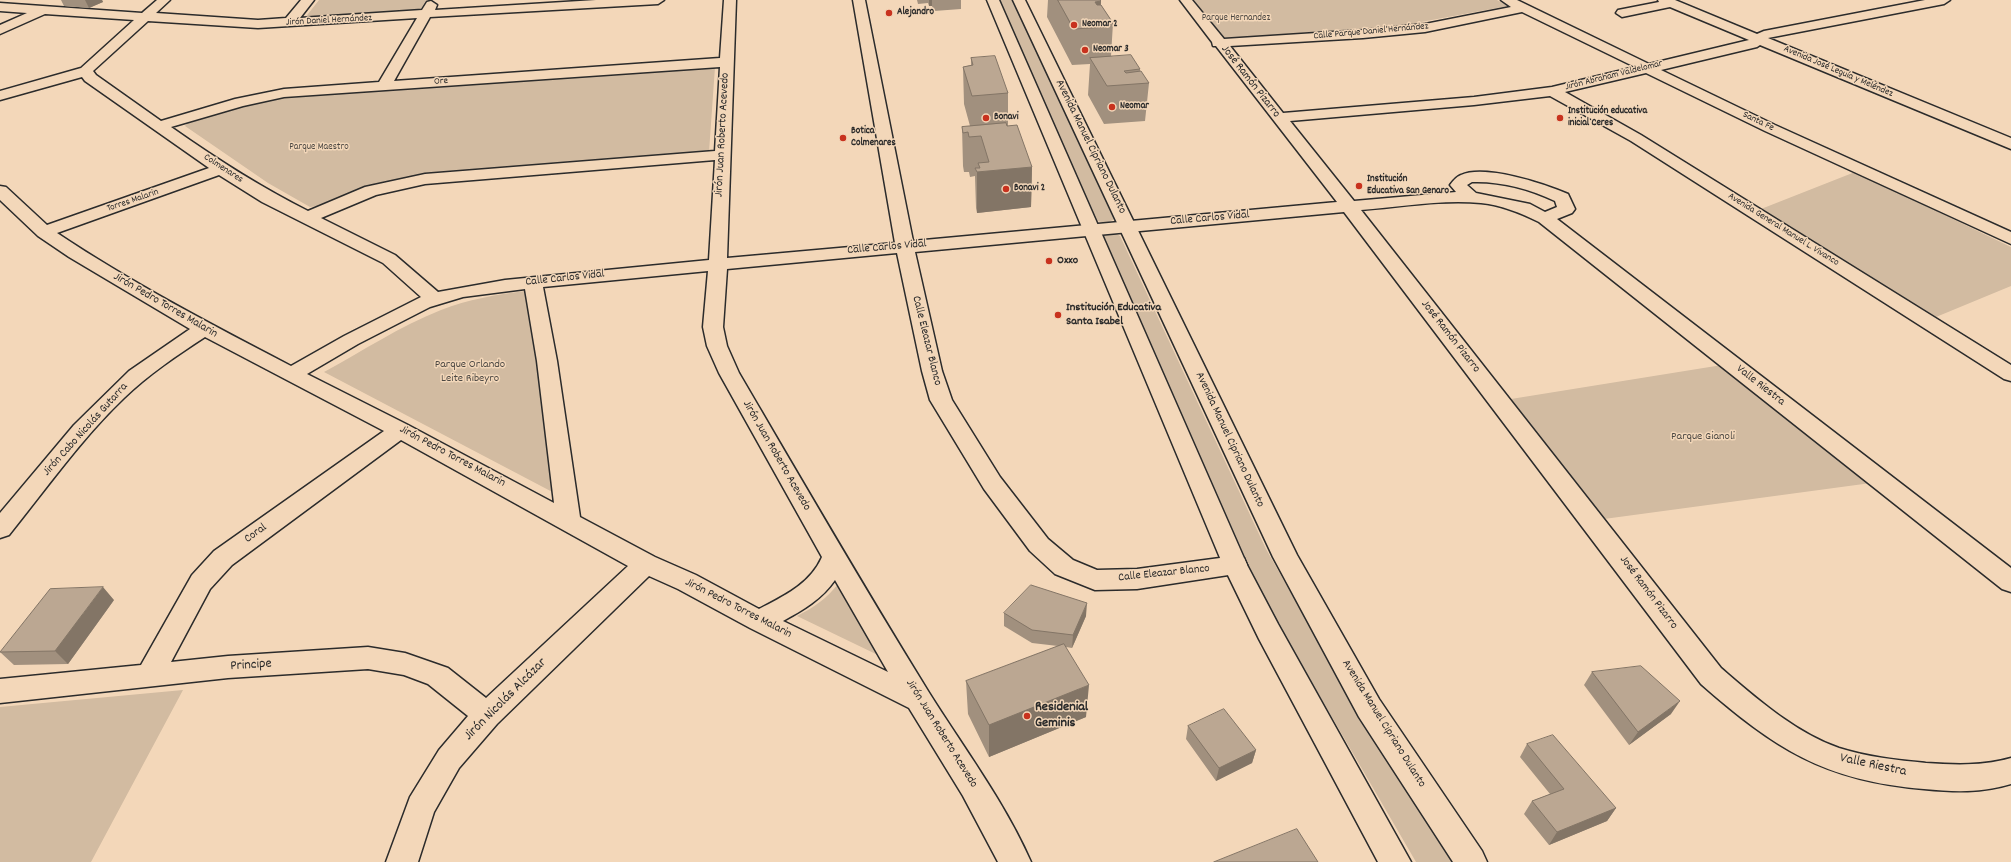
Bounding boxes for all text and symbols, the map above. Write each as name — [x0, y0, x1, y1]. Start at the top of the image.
place label: Alejandro — [897, 7, 934, 19]
marker: Alejandro — [884, 8, 894, 18]
street label: Jirón Daniel Hernández — [286, 13, 372, 29]
park label: Parque Hernandez — [1202, 13, 1270, 25]
place label: Neomar 2 — [1082, 19, 1118, 31]
marker: Neomar 2 — [1069, 20, 1079, 30]
street label: Calle Parque Daniel Hernández — [1313, 21, 1429, 43]
street label: José Ramón Pizarro — [1217, 43, 1283, 121]
street label: Avenida José Leguía y Meléndez — [1781, 43, 1895, 101]
place label: Neomar 3 — [1093, 44, 1129, 56]
marker: Neomar 3 — [1080, 45, 1090, 55]
street label: Jirón Abraham Valdelomar — [1564, 58, 1664, 94]
street label: Jirón Juan Roberto Acevedo — [713, 72, 733, 198]
street label: Ore — [434, 75, 448, 89]
street label: Avenida Manuel Cipriano Dulanto — [1051, 78, 1129, 216]
place label: Neomar — [1120, 101, 1149, 113]
marker: Neomar — [1107, 102, 1117, 112]
place label: Institución educativa inicial Ceres — [1568, 106, 1647, 130]
street label: Santa Fe — [1740, 109, 1776, 135]
place label: Bonavi — [994, 112, 1018, 124]
marker: Bonavi — [981, 113, 991, 123]
marker: Institución educativa inicial Ceres — [1555, 113, 1565, 123]
place label: Botica Colmenares — [851, 126, 896, 150]
marker: Botica Colmenares — [838, 133, 848, 143]
park label: Parque Maestro — [289, 142, 349, 154]
street label: Colmenares — [201, 152, 245, 186]
place label: Institución Educativa San Genaro — [1367, 174, 1449, 198]
marker: Institución Educativa San Genaro — [1354, 181, 1364, 191]
place label: Bonavi 2 — [1014, 183, 1045, 195]
marker: Bonavi 2 — [1001, 184, 1011, 194]
street label: Torres Malarin — [106, 187, 160, 215]
street label: Avenida General Manuel L. Vivanco — [1725, 191, 1841, 269]
street label: Calle Carlos Vidal — [1170, 208, 1250, 230]
street label: Calle Carlos Vidal — [847, 237, 927, 259]
place label: Oxxo — [1057, 254, 1078, 268]
marker: Oxxo — [1044, 256, 1054, 266]
street label: Calle Carlos Vidal — [525, 268, 605, 290]
street label: Jirón Pedro Torres Malarin — [110, 270, 220, 342]
street label: Calle Eleazar Blanco — [908, 295, 944, 387]
street label: José Ramón Pizarro — [1417, 298, 1483, 376]
place label: Institución Educativa Santa Isabel — [1066, 301, 1161, 329]
marker: Institución Educativa Santa Isabel — [1053, 310, 1063, 320]
park label: Parque Orlando Leite Ribeyro — [435, 358, 505, 386]
street label: Valle Riestra — [1733, 362, 1787, 410]
street label: Avenida Manuel Cipriano Dulanto — [1191, 370, 1267, 510]
street label: Jirón Cabo Nicolás Gutarra — [40, 381, 132, 479]
street label: Jirón Juan Roberto Acevedo — [739, 398, 813, 514]
street label: Jirón Pedro Torres Malarin — [397, 423, 507, 491]
park label: Parque Gianoli — [1671, 430, 1735, 444]
street label: Coral — [242, 521, 270, 547]
street label: José Ramón Pizarro — [1616, 553, 1680, 633]
street label: Calle Eleazar Blanco — [1118, 562, 1210, 586]
street label: Jirón Pedro Torres Malarin — [682, 576, 794, 642]
street label: Jirón Nicolás Alcázar — [461, 655, 551, 745]
street label: Principe — [230, 656, 272, 676]
street label: Avenida Manuel Cipriano Dulanto — [1338, 658, 1428, 790]
street label: Jirón Juan Roberto Acevedo — [902, 677, 980, 791]
place label: Residenial Geminis — [1035, 700, 1088, 732]
marker: Residenial Geminis — [1022, 711, 1032, 721]
street label: Valle Riestra — [1838, 751, 1908, 781]

